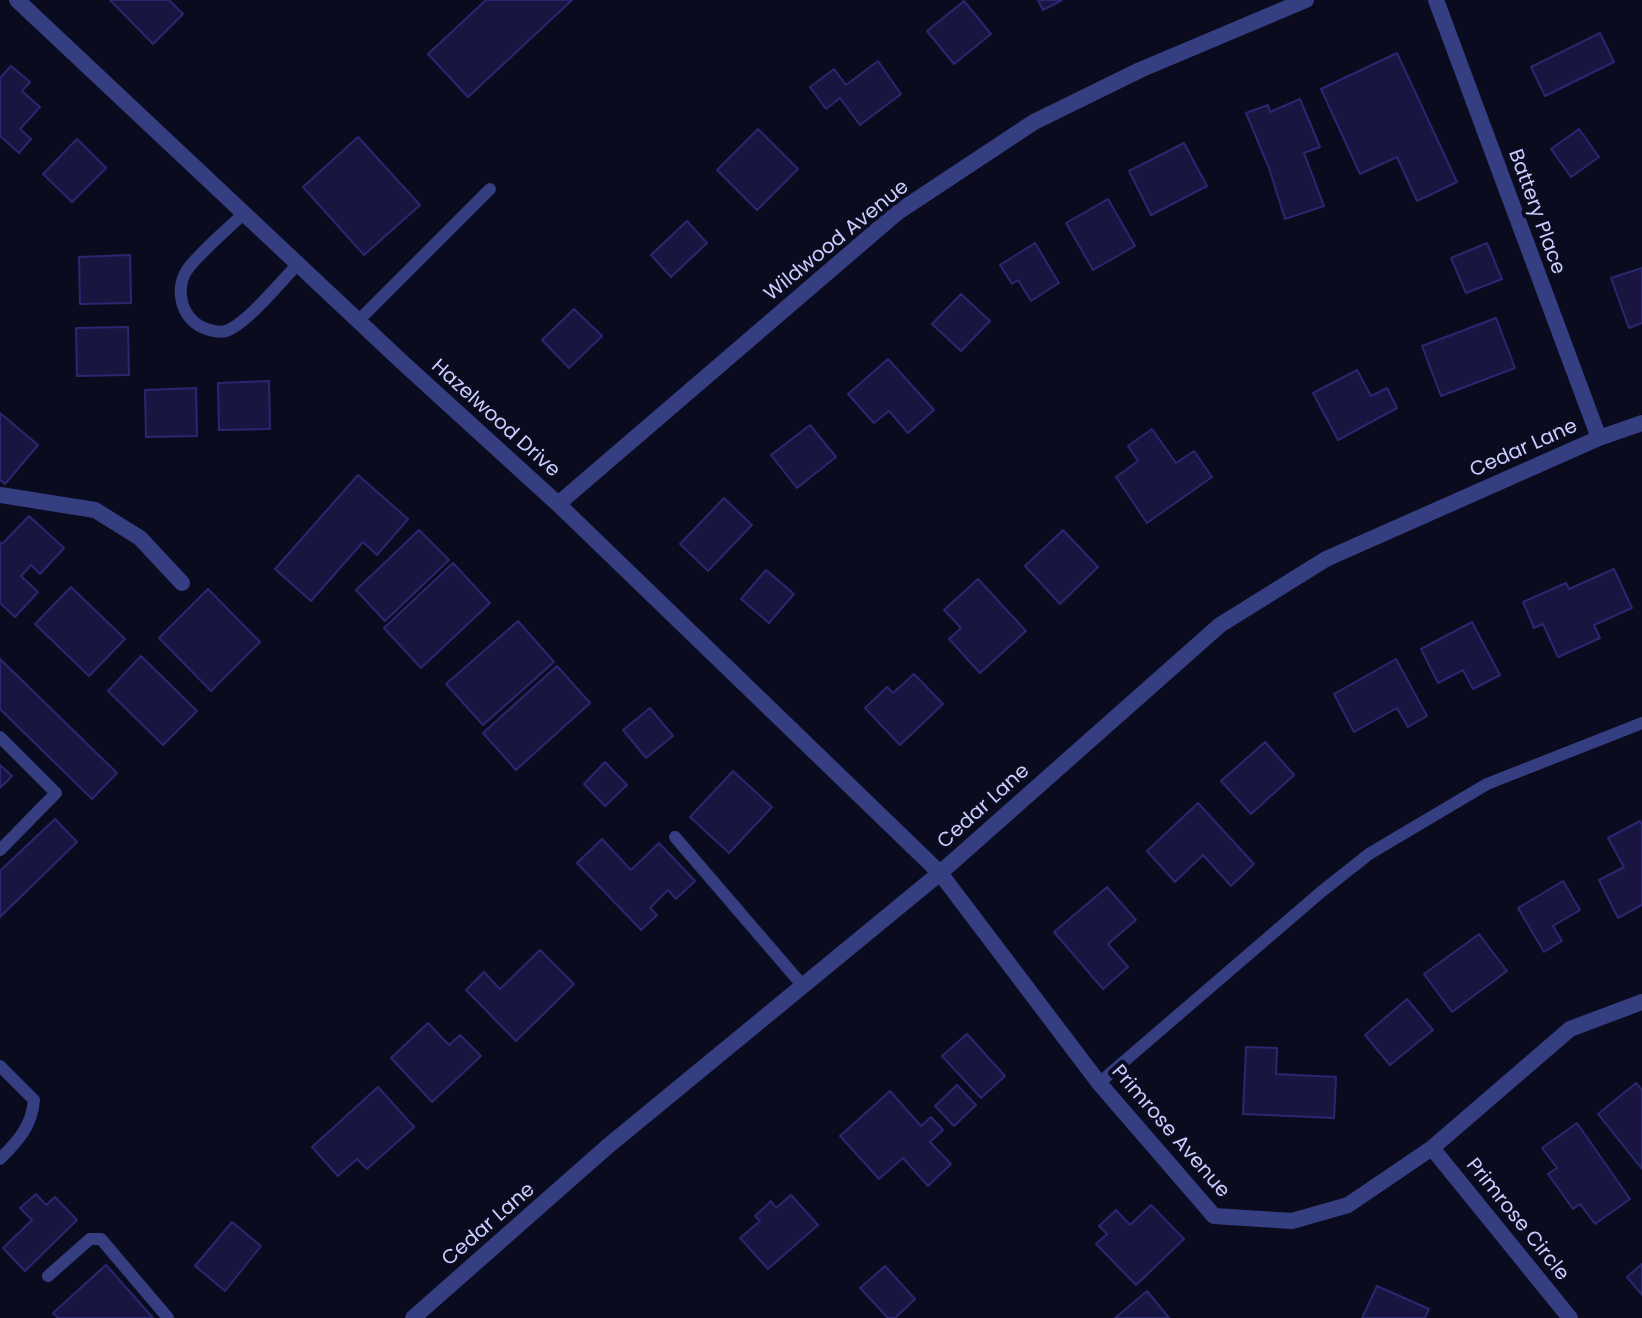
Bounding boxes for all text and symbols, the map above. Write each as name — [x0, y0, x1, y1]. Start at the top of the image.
street label: Battery Place — [1502, 146, 1570, 278]
street label: Wildwood Avenue — [760, 175, 914, 307]
street label: Hazelwood Drive — [426, 355, 564, 483]
street label: Cedar Lane — [1467, 415, 1581, 483]
street label: Cedar Lane — [933, 760, 1035, 854]
street label: Primrose Avenue — [1106, 1061, 1234, 1203]
street label: Primrose Circle — [1460, 1154, 1574, 1286]
street label: Cedar Lane — [438, 1178, 540, 1272]

